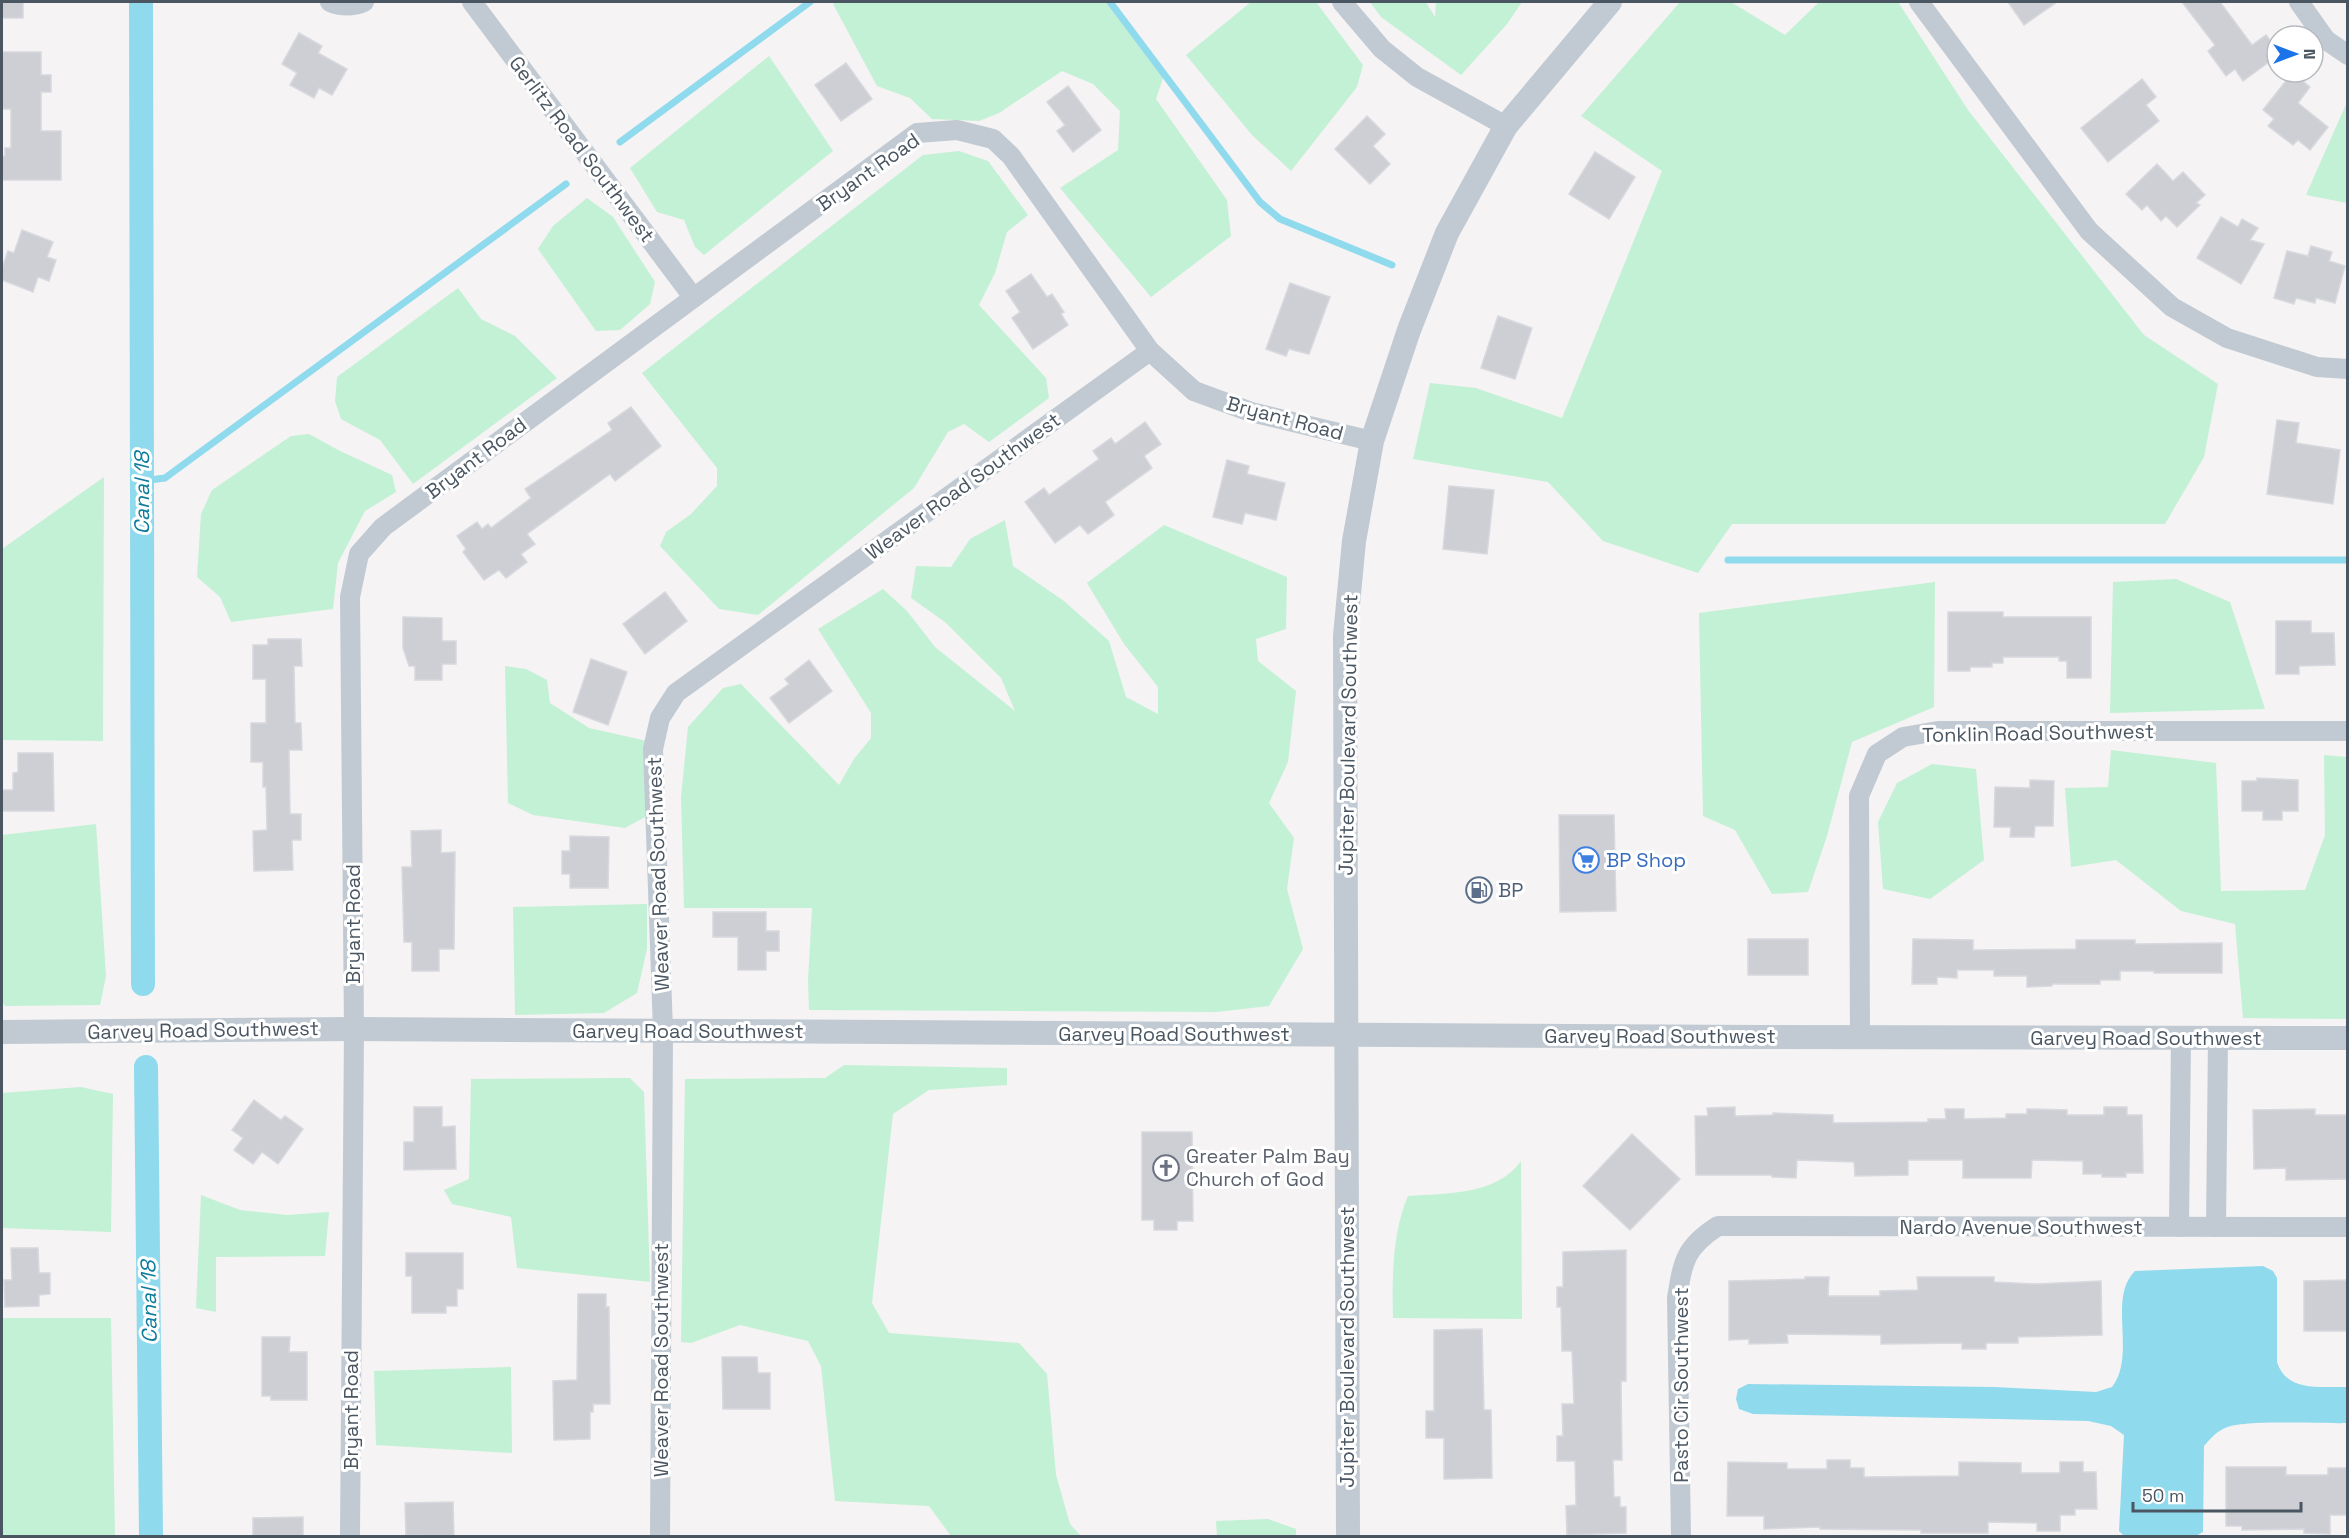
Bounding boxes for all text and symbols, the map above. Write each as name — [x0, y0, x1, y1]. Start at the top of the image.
north arrow — [2265, 24, 2325, 84]
text: N — [2299, 49, 2320, 59]
street label: Gerlitz Road Southwest — [503, 51, 661, 247]
street label: Bryant Road — [811, 127, 925, 217]
street label: Bryant Road — [1224, 390, 1346, 446]
street label: Weaver Road Southwest — [860, 407, 1066, 565]
street label: Bryant Road — [420, 412, 532, 504]
water label: Canal 18 — [128, 450, 155, 534]
street label: Jupiter Boulevard Southwest — [1333, 594, 1363, 876]
street label: Tonklin Road Southwest — [1922, 718, 2154, 748]
street label: Weaver Road Southwest — [641, 756, 675, 992]
supermarket icon: BP Shop — [1571, 845, 1601, 875]
place label: BP Shop — [1606, 847, 1686, 873]
street label: Bryant Road — [340, 864, 366, 984]
fuel station icon: BP — [1464, 875, 1494, 905]
place label: BP — [1498, 877, 1523, 903]
street label: Garvey Road Southwest — [87, 1015, 319, 1045]
street label: Garvey Road Southwest — [572, 1018, 804, 1044]
street label: Garvey Road Southwest — [1058, 1021, 1290, 1047]
street label: Garvey Road Southwest — [1544, 1023, 1776, 1049]
street label: Garvey Road Southwest — [2030, 1025, 2262, 1051]
place label: Greater Palm Bay Church of God — [1186, 1143, 1350, 1192]
church icon: Greater Palm Bay Church of God — [1151, 1153, 1181, 1183]
street label: Jupiter Boulevard Southwest — [1334, 1206, 1360, 1488]
street label: Nardo Avenue Southwest — [1899, 1214, 2143, 1240]
street label: Weaver Road Southwest — [648, 1243, 674, 1477]
water label: Canal 18 — [134, 1258, 163, 1344]
street label: Pasto Cir Southwest — [1668, 1287, 1694, 1483]
street label: Bryant Road — [338, 1350, 364, 1470]
scale bar — [2133, 1475, 2301, 1513]
text: 50 m — [2142, 1484, 2184, 1507]

